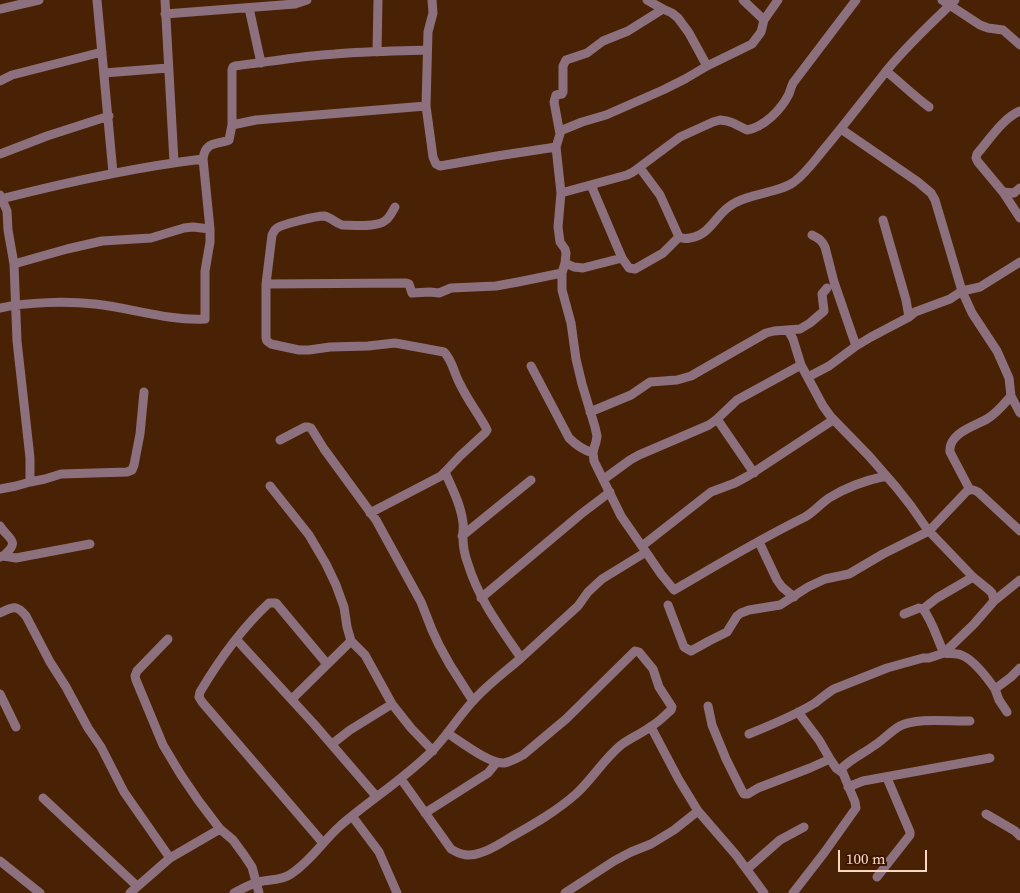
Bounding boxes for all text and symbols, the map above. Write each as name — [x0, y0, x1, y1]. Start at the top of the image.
scale bar — [840, 840, 929, 872]
text: 100 m — [846, 848, 886, 869]

